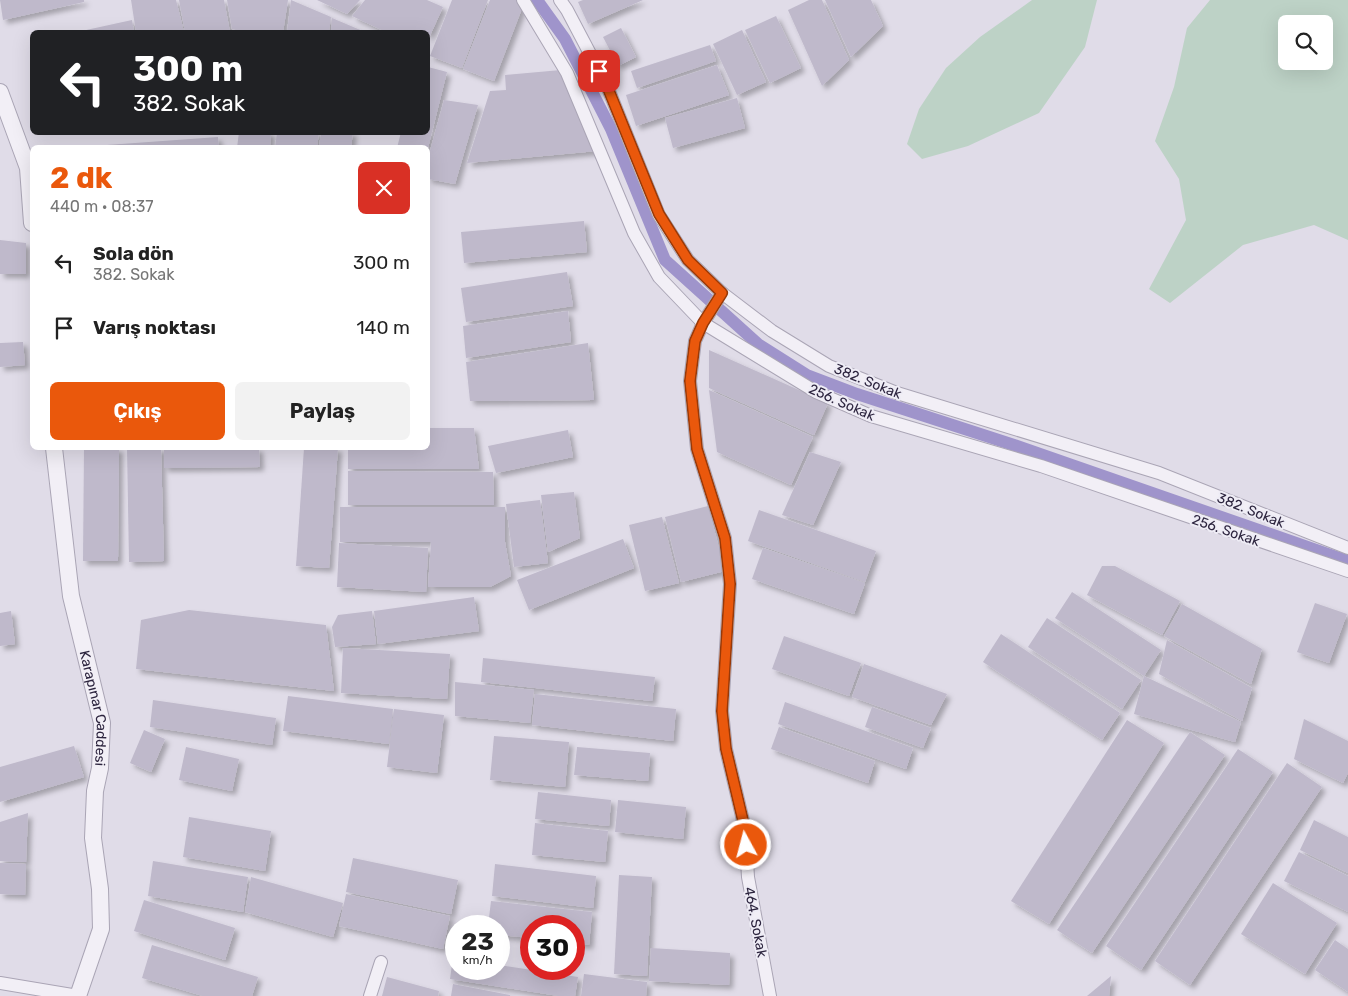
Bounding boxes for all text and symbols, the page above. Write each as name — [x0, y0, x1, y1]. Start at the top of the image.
map controls — [1278, 15, 1333, 70]
button: search — [1278, 15, 1333, 70]
text: 300 m — [133, 48, 243, 90]
icon: left — [50, 50, 115, 115]
pin — [578, 50, 620, 92]
icon: arrive — [585, 57, 613, 85]
text: 382. Sokak — [133, 90, 245, 117]
text: 2 dk — [50, 160, 112, 196]
button: close — [358, 162, 410, 214]
text: 440 m · 08:37 — [50, 197, 154, 216]
text: Sola dön — [93, 242, 174, 265]
icon: left — [50, 249, 78, 277]
text: 300 m — [353, 251, 410, 274]
text: 382. Sokak — [93, 265, 174, 284]
icon: arrive — [50, 314, 78, 342]
text: Varış noktası — [93, 316, 216, 339]
text: 140 m — [356, 316, 410, 339]
street label: 382. Sokak — [832, 360, 905, 403]
street label: 256. Sokak — [806, 380, 878, 425]
button: Çıkış — [50, 382, 225, 440]
button: Paylaş — [235, 382, 410, 440]
street label: 382. Sokak — [1215, 489, 1288, 532]
street label: 256. Sokak — [1190, 511, 1263, 550]
street label: Karapınar Caddesi — [76, 649, 110, 766]
position arrow — [719, 818, 771, 870]
street label: 464. Sokak — [740, 885, 771, 959]
speed limit sign: 30 — [520, 915, 585, 980]
text: 23 — [461, 927, 494, 956]
text: km/h — [463, 953, 492, 967]

